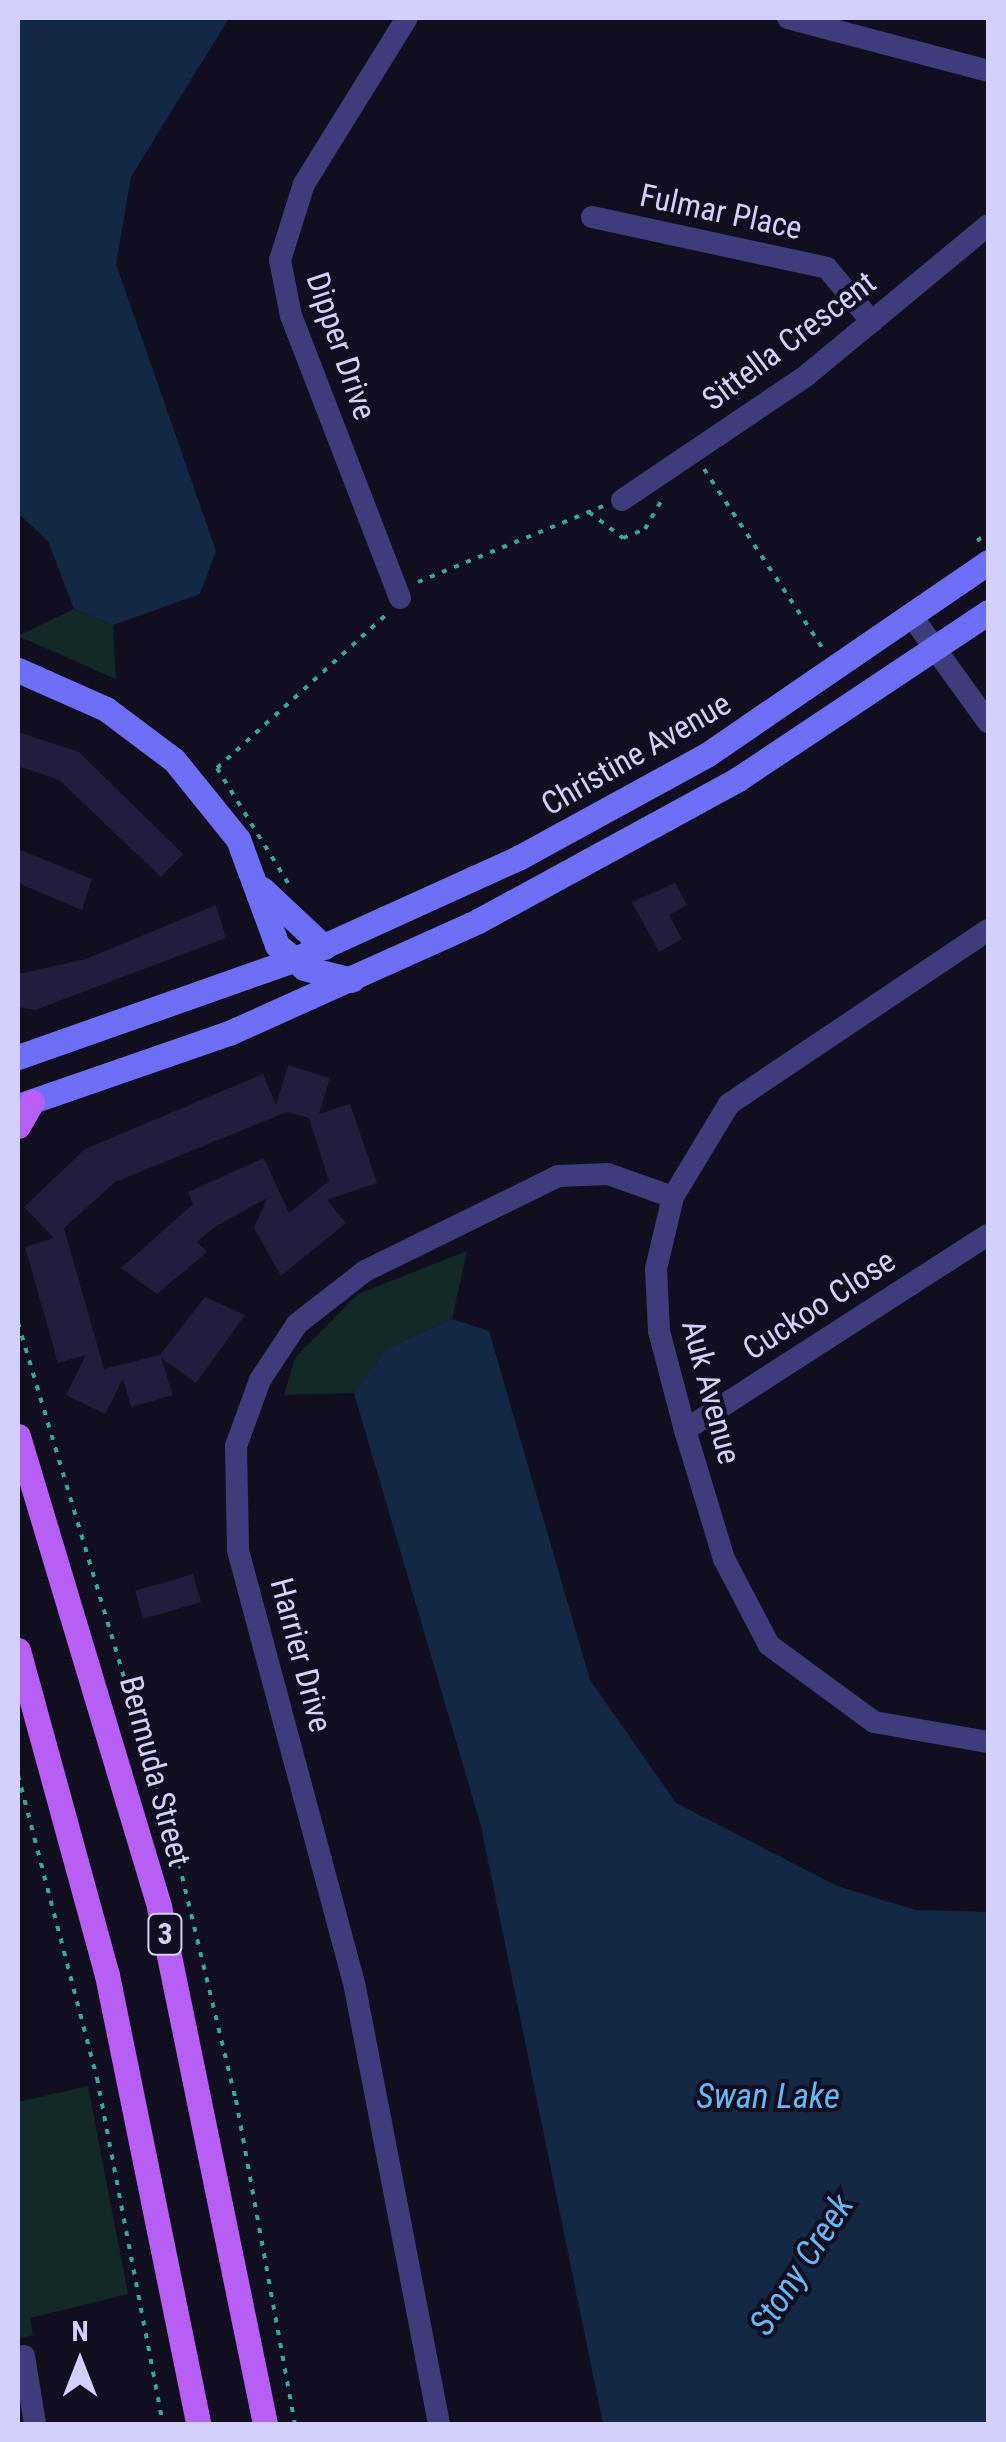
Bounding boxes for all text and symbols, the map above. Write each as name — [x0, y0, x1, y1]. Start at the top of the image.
street label: Fulmar Place — [637, 176, 805, 248]
street label: Sittella Crescent — [695, 263, 883, 419]
street label: Dipper Drive — [298, 267, 384, 425]
street label: Christine Avenue — [535, 684, 737, 824]
street label: Cuckoo Close — [736, 1242, 902, 1368]
street label: Auk Avenue — [673, 1316, 749, 1468]
street label: Harrier Drive — [262, 1574, 340, 1736]
street label: Bermuda Street — [111, 1672, 199, 1870]
road number: 3 — [145, 1909, 185, 1959]
water label: Swan Lake — [696, 2076, 840, 2118]
water label: Stony Creek — [741, 2187, 863, 2343]
north arrow — [30, 2312, 130, 2412]
text: N — [71, 2315, 89, 2348]

